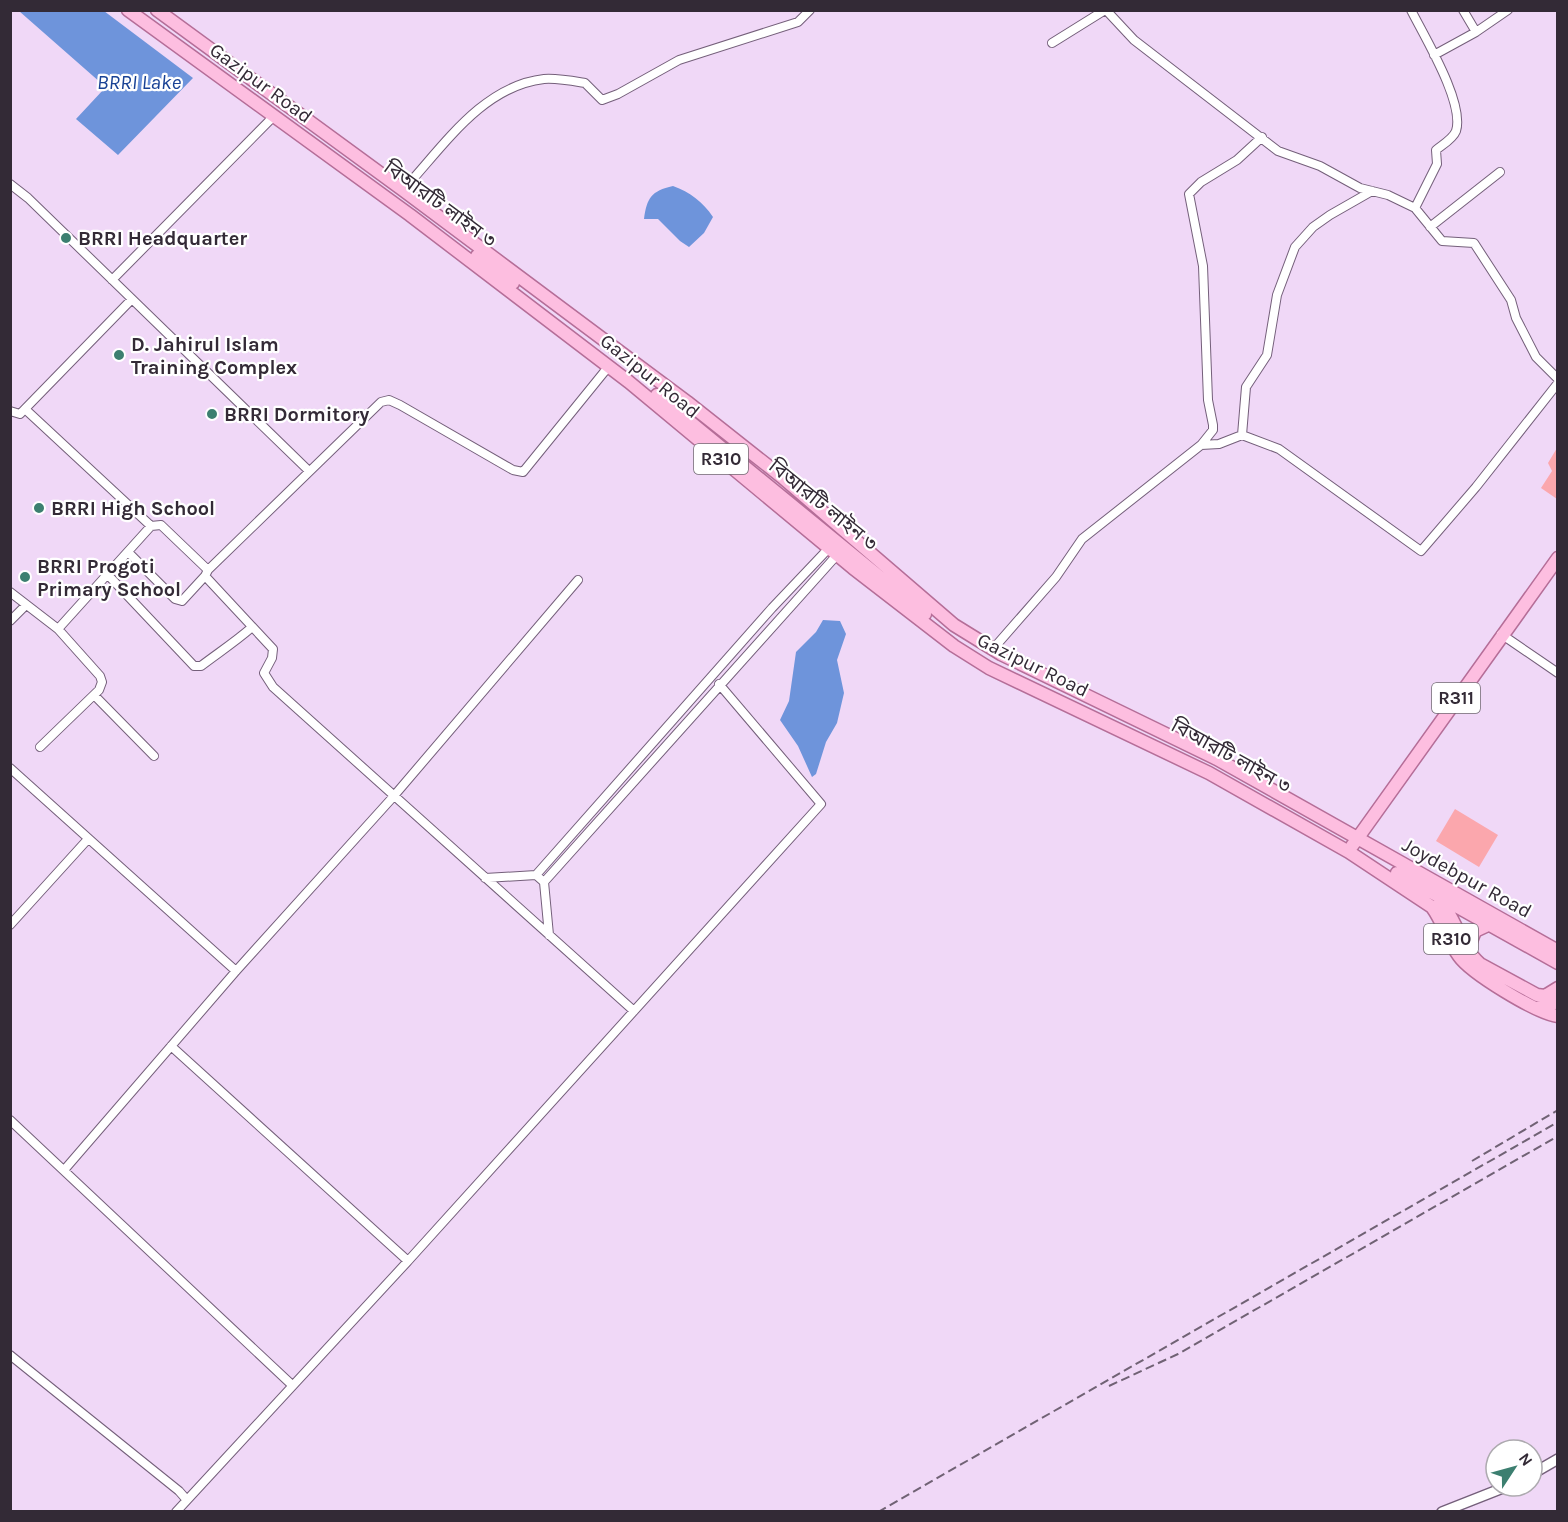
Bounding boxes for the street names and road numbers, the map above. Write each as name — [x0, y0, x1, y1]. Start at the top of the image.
street label: Gazipur Road — [205, 38, 317, 128]
street label: বিআরটি লাইন ৩ — [379, 154, 501, 252]
street label: Gazipur Road — [596, 329, 704, 423]
road number: R310 — [694, 444, 748, 474]
street label: বিআরটি লাইন ৩ — [763, 453, 883, 556]
street label: Gazipur Road — [974, 628, 1092, 702]
road number: R311 — [1432, 683, 1480, 713]
street label: বিআরটি লাইন ৩ — [1167, 712, 1295, 798]
street label: Joydebpur Road — [1398, 833, 1536, 923]
road number: R310 — [1424, 924, 1478, 954]

